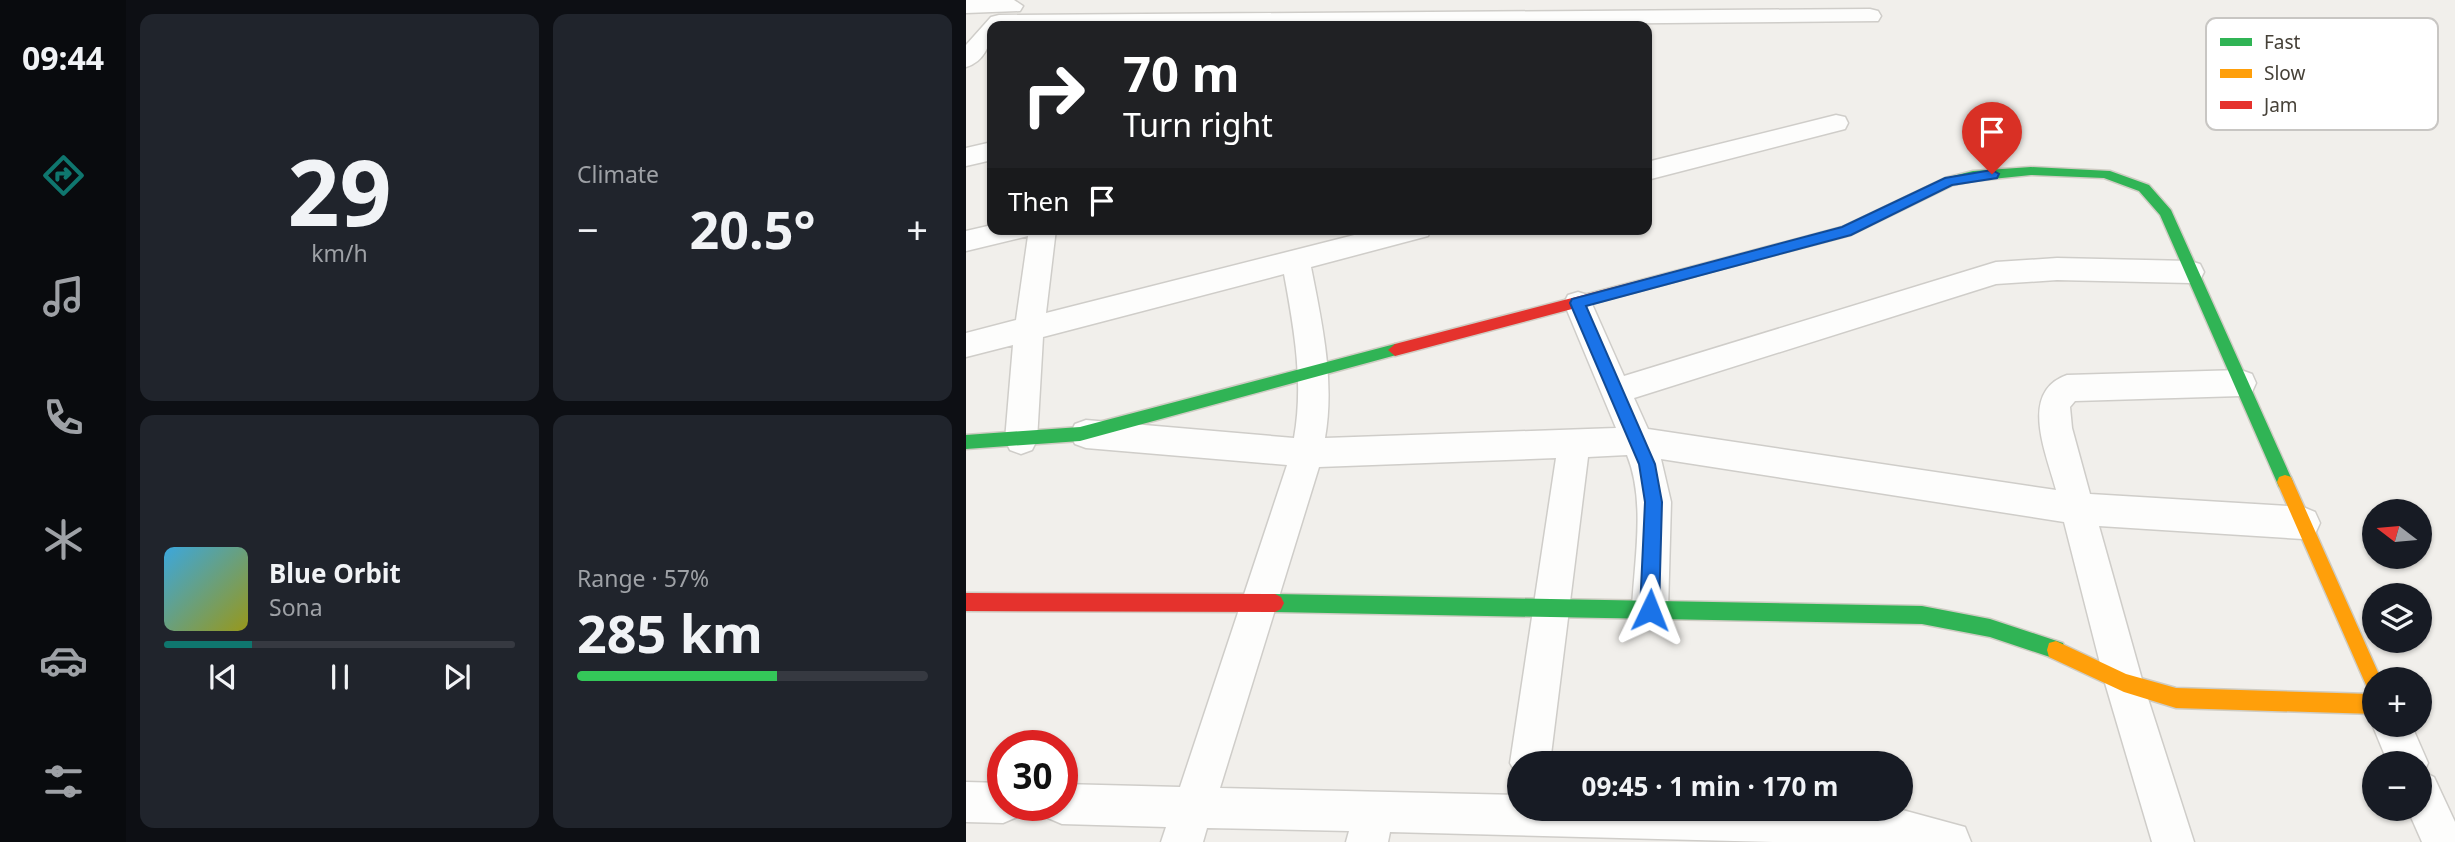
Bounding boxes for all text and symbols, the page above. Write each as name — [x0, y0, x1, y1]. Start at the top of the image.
legend — [2206, 18, 2438, 130]
text: Fast — [2264, 29, 2301, 55]
text: 09:44 — [22, 36, 104, 79]
text: 70 m — [1123, 40, 1240, 106]
icon: right — [1008, 49, 1099, 140]
text: Slow — [2264, 60, 2305, 86]
text: Jam — [2262, 92, 2298, 118]
pin — [1962, 102, 2022, 174]
text: Turn right — [1123, 103, 1273, 146]
icon: arrive — [1973, 113, 2011, 151]
text: 29 — [287, 129, 392, 253]
icon: directions — [39, 151, 88, 200]
text: Climate — [577, 158, 659, 190]
icon: arrive — [1083, 182, 1121, 220]
text: Then — [1008, 183, 1069, 219]
text: 20.5° — [690, 193, 815, 264]
text: − — [577, 203, 599, 255]
text: + — [906, 203, 928, 255]
text: km/h — [311, 237, 368, 269]
icon: music — [39, 272, 88, 321]
icon: phone — [39, 393, 88, 442]
north arrow — [2362, 499, 2432, 569]
map controls — [2362, 499, 2432, 821]
icon: climate — [39, 515, 88, 564]
text: Blue Orbit — [269, 555, 401, 591]
text: Range · 57% — [577, 562, 709, 594]
position arrow — [1613, 573, 1687, 647]
button: layers — [2362, 583, 2432, 653]
text: Sona — [269, 591, 323, 623]
text: 285 km — [577, 597, 763, 668]
icon: car — [39, 636, 88, 685]
icon: previous — [204, 658, 242, 696]
icon: pause — [321, 658, 359, 696]
icon: next — [438, 658, 476, 696]
button: + — [2362, 667, 2432, 737]
speed limit sign: 30 — [987, 730, 1078, 821]
button: − — [2362, 751, 2432, 821]
icon: filters — [39, 757, 88, 806]
text: 09:45 · 1 min · 170 m — [1582, 768, 1838, 804]

